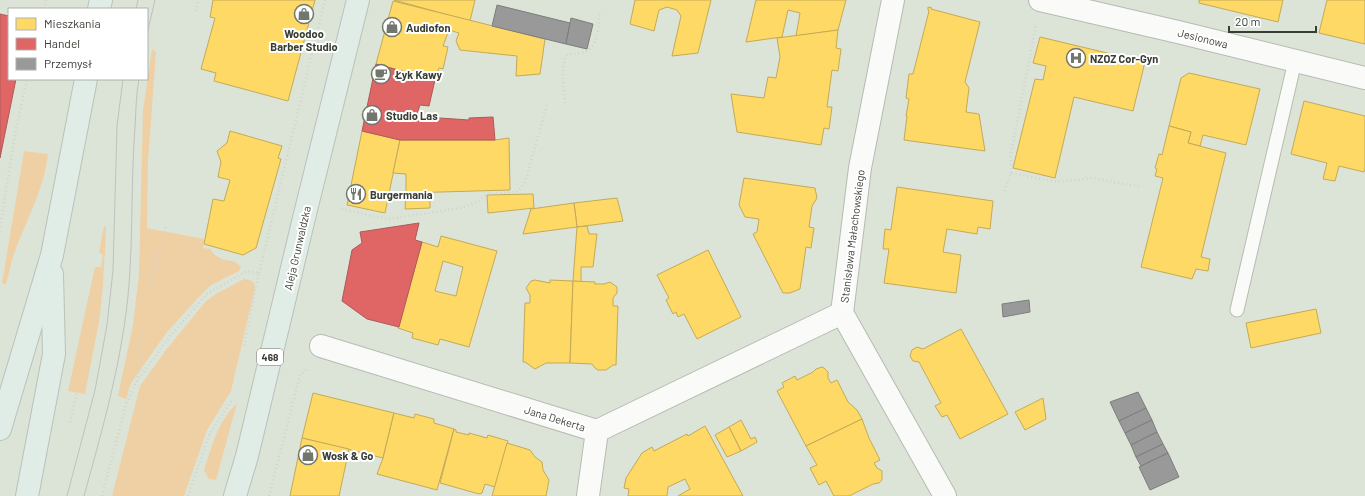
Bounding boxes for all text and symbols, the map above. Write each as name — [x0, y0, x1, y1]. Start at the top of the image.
shop icon: Woodoo Barber Studio — [293, 3, 315, 25]
legend — [8, 8, 148, 80]
scale bar — [1229, 8, 1316, 34]
text: 20 m — [1235, 14, 1261, 28]
text: Mieszkania — [44, 16, 101, 30]
shop icon: Audiofon — [381, 16, 403, 38]
place label: Audiofon — [406, 21, 450, 34]
street label: Jesionowa — [1177, 25, 1229, 51]
place label: Woodoo Barber Studio — [270, 27, 338, 53]
text: Handel — [44, 36, 80, 50]
hospital icon: NZOZ Cor-Gyn — [1065, 47, 1087, 69]
place label: NZOZ Cor-Gyn — [1090, 52, 1158, 65]
text: Przemysł — [44, 56, 92, 70]
cafe icon: Łyk Kawy — [370, 63, 392, 85]
place label: Łyk Kawy — [394, 68, 443, 81]
shop icon: Studio Las — [361, 104, 383, 126]
place label: Studio Las — [386, 109, 438, 122]
street label: Stanisława Małachowskiego — [837, 169, 867, 303]
restaurant icon: Burgermania — [345, 183, 367, 205]
place label: Burgermania — [370, 188, 433, 201]
street label: Aleja Grunwaldzka — [281, 205, 313, 291]
road number: 468 — [257, 349, 283, 365]
street label: Jana Dekerta — [523, 403, 587, 433]
shop icon: Wosk & Go — [297, 444, 319, 466]
place label: Wosk & Go — [322, 449, 373, 462]

